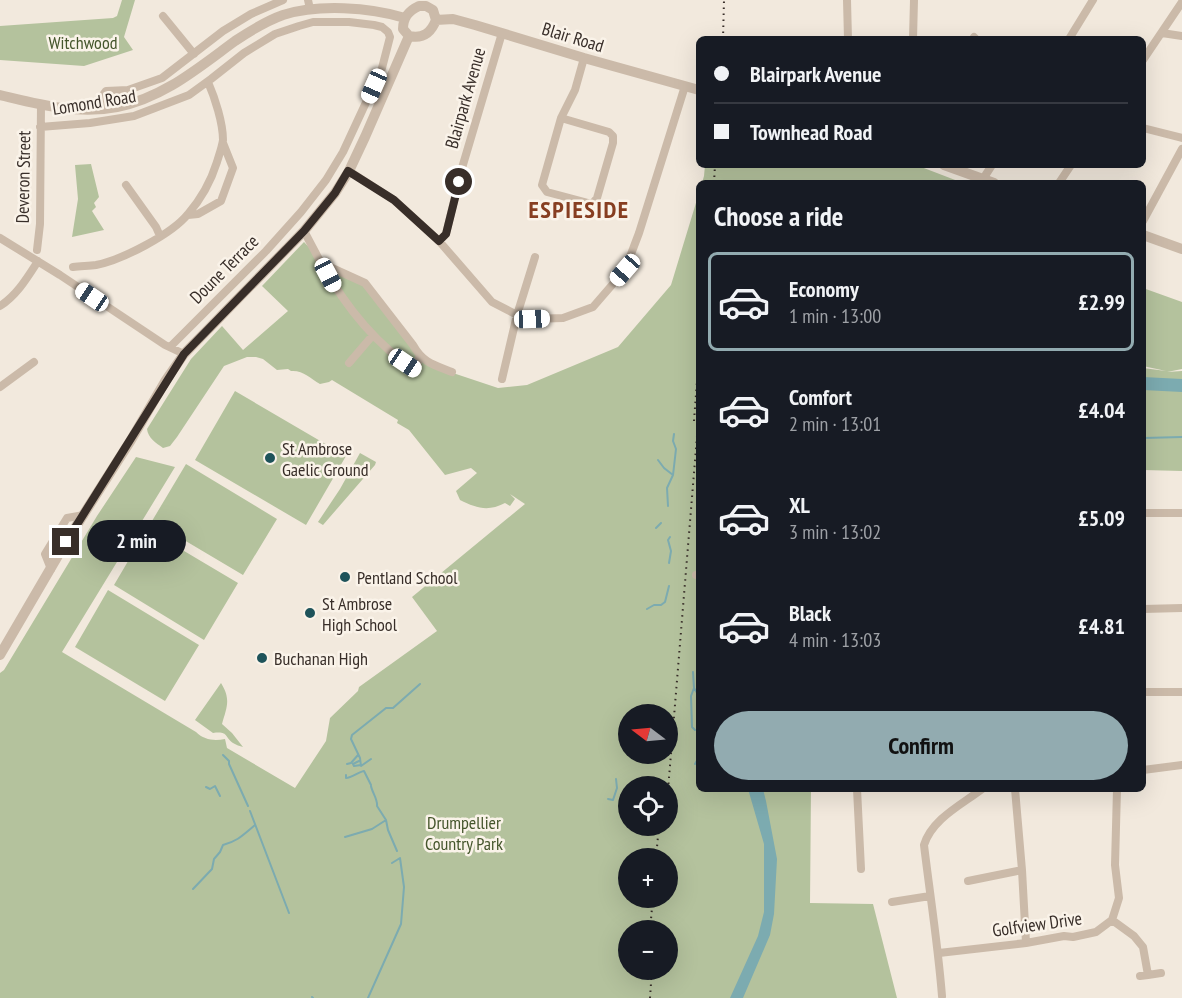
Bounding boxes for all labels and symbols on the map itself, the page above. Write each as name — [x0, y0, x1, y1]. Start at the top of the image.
street label: Blair Road — [539, 17, 607, 57]
park label: Witchwood — [49, 31, 117, 54]
street label: Blairpark Avenue — [440, 45, 490, 151]
car — [358, 66, 390, 106]
street label: Lomond Road — [51, 84, 137, 120]
street label: Deveron Street — [11, 130, 35, 224]
route start — [445, 168, 472, 195]
district label: ESPIESIDE — [528, 194, 630, 225]
street label: Doune Terrace — [185, 230, 263, 308]
car — [606, 251, 644, 289]
car — [312, 255, 344, 295]
car — [72, 279, 112, 315]
car — [514, 309, 550, 329]
car — [385, 345, 425, 381]
place label: St Ambrose Gaelic Ground — [282, 437, 369, 481]
marker: St Ambrose Gaelic Ground — [263, 451, 277, 465]
callout: 2 min — [87, 521, 186, 563]
route end — [52, 528, 79, 555]
place label: Pentland School — [357, 566, 458, 589]
marker: Pentland School — [338, 570, 352, 584]
place label: St Ambrose High School — [322, 592, 398, 636]
marker: St Ambrose High School — [303, 606, 317, 620]
place label: Buchanan High — [274, 647, 368, 670]
marker: Buchanan High — [255, 651, 269, 665]
north arrow — [618, 704, 678, 764]
park label: Drumpellier Country Park — [425, 811, 503, 855]
street label: Golfview Drive — [991, 906, 1083, 942]

